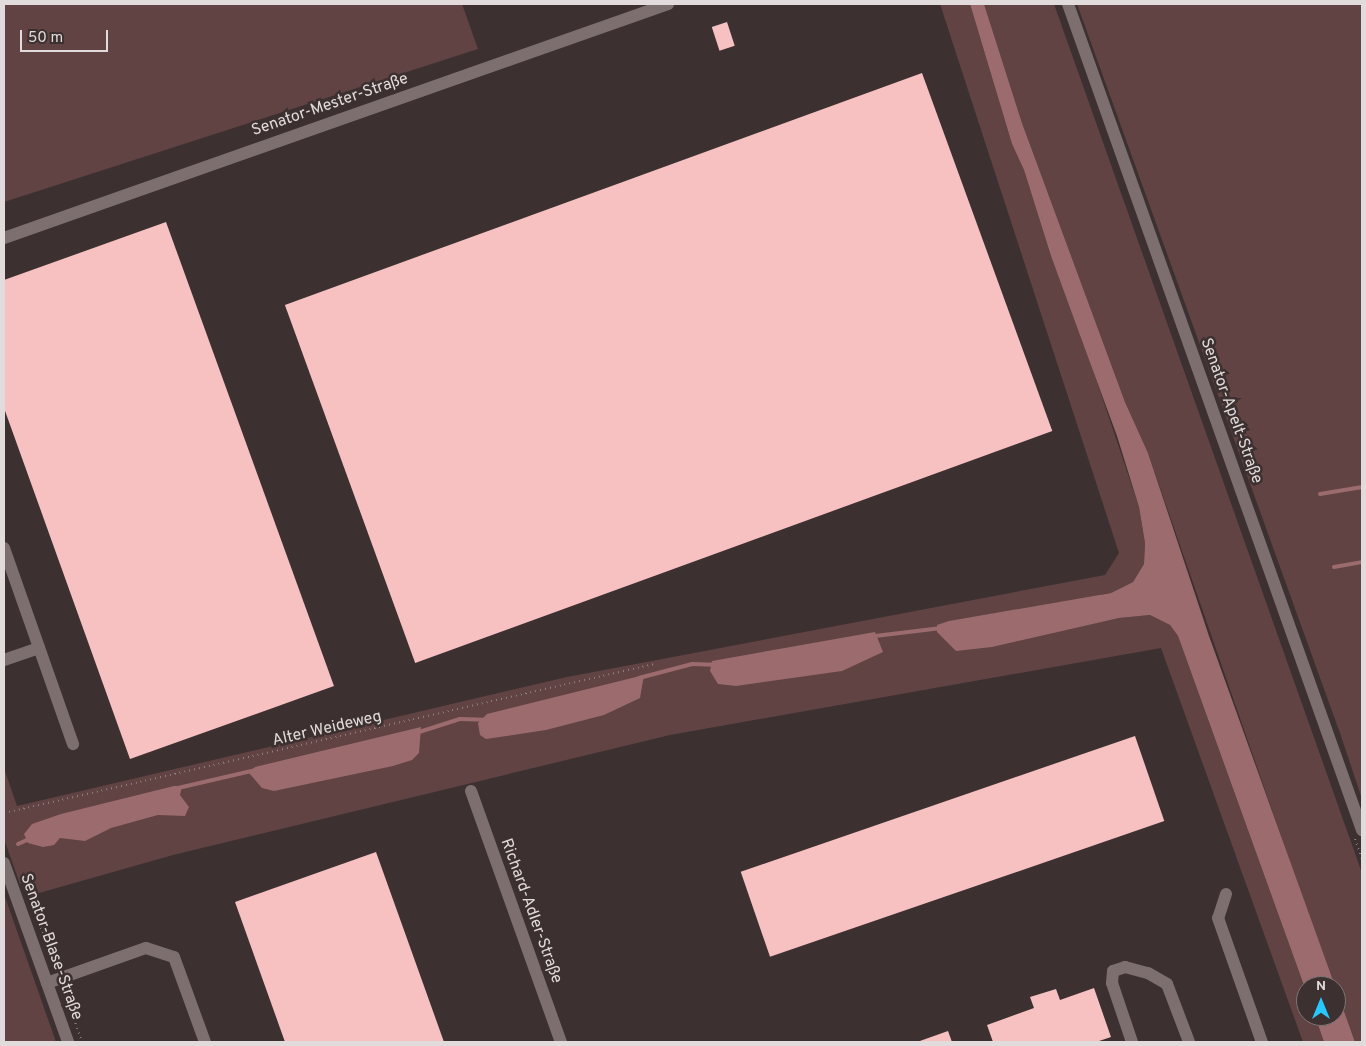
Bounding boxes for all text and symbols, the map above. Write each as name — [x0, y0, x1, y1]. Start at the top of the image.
scale bar — [22, 20, 110, 52]
text: 50 m — [28, 29, 63, 48]
street label: Senator-Mester-Straße — [249, 69, 411, 141]
street label: Senator-Apelt-Straße — [1196, 336, 1266, 486]
street label: Alter Weideweg — [270, 707, 384, 751]
street label: Richard-Adler-Straße — [496, 836, 566, 986]
street label: Senator-Blase-Straße — [16, 871, 86, 1023]
north arrow — [1296, 976, 1346, 1026]
text: N — [1316, 978, 1326, 995]

